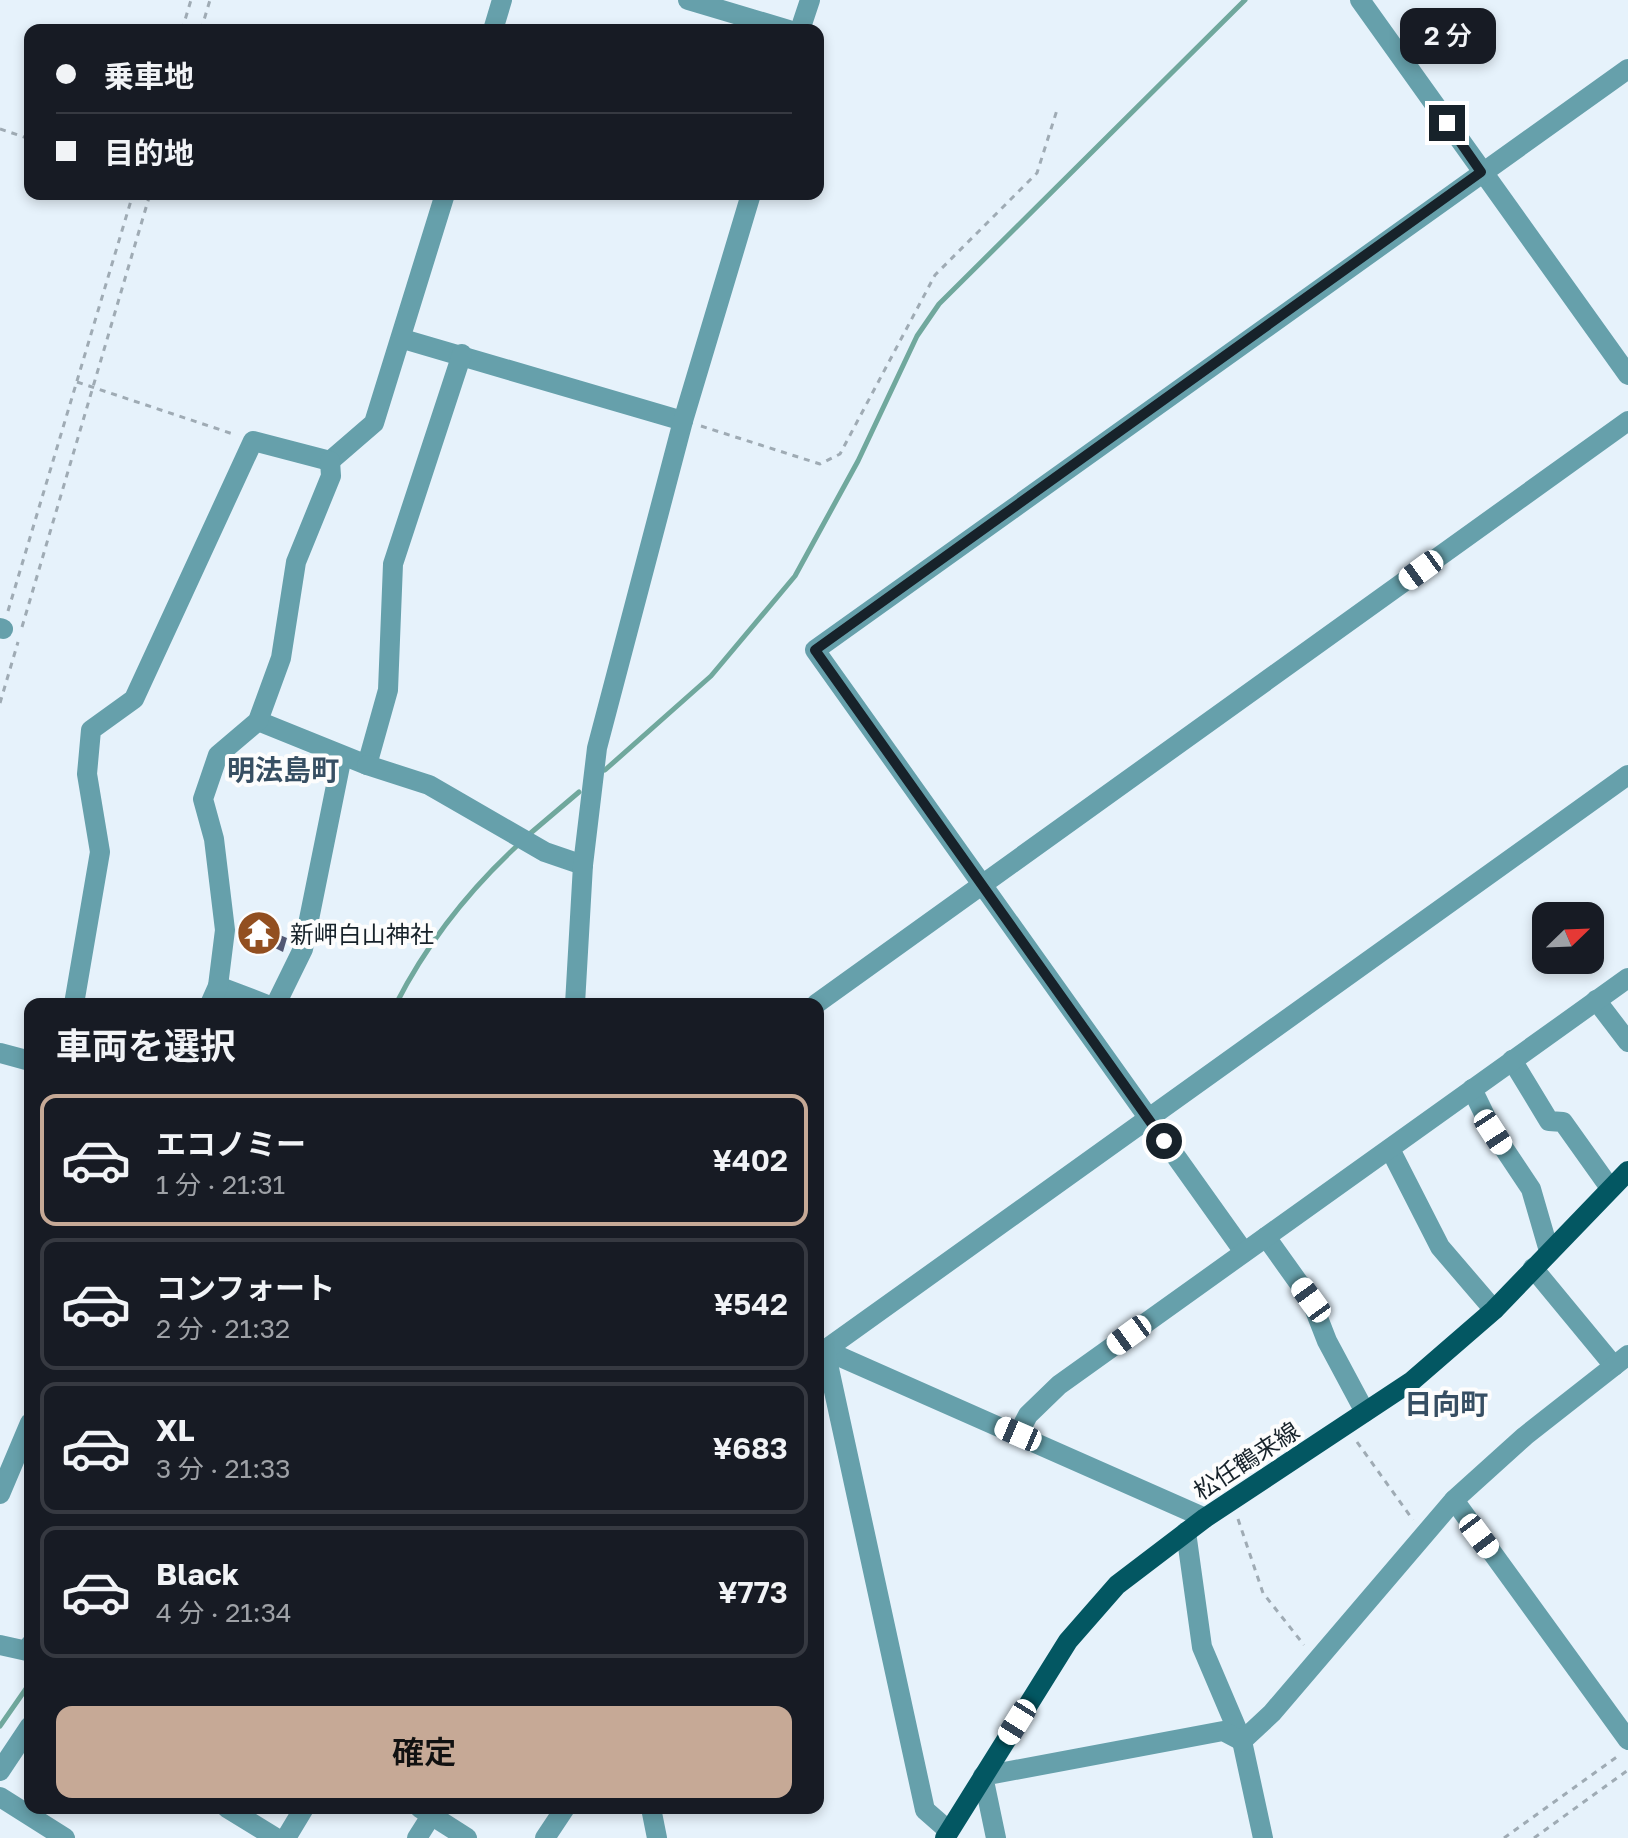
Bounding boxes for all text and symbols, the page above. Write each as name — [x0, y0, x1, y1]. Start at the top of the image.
callout: 2 分 — [1399, 7, 1495, 63]
text: 2 分 — [1424, 20, 1472, 51]
text: 乗車地 — [104, 58, 194, 94]
route end — [1429, 105, 1465, 141]
text: 目的地 — [104, 135, 194, 171]
car — [1395, 546, 1447, 594]
district label: 明法島町 — [227, 753, 339, 786]
north arrow — [1532, 902, 1604, 974]
map controls — [1532, 902, 1604, 974]
temple icon: 新岬白山神社 — [235, 909, 283, 957]
place label: 新岬白山神社 — [290, 919, 434, 948]
text: 車両を選択 — [56, 1024, 236, 1067]
car — [1470, 1105, 1516, 1159]
route start — [1146, 1123, 1182, 1159]
icon: car — [60, 1124, 132, 1196]
text: エコノミー — [156, 1126, 306, 1162]
text: ¥402 — [713, 1142, 788, 1178]
text: 1 分 · 21:31 — [156, 1169, 285, 1200]
icon: car — [60, 1268, 132, 1340]
text: コンフォート — [156, 1270, 335, 1306]
car — [1287, 1274, 1335, 1326]
text: ¥542 — [714, 1286, 788, 1322]
car — [1103, 1311, 1155, 1359]
text: 2 分 · 21:32 — [156, 1313, 290, 1344]
district label: 日向町 — [1404, 1387, 1488, 1420]
icon: car — [60, 1412, 132, 1484]
text: XL — [156, 1412, 195, 1448]
car — [991, 1414, 1045, 1454]
street label: 松任鶴来線 — [1188, 1415, 1304, 1505]
text: ¥683 — [713, 1430, 788, 1466]
text: 3 分 · 21:33 — [156, 1453, 290, 1484]
car — [1455, 1510, 1503, 1562]
icon: car — [60, 1556, 132, 1628]
text: Black — [156, 1556, 239, 1592]
text: ¥773 — [718, 1574, 788, 1610]
text: 4 分 · 21:34 — [156, 1597, 292, 1628]
car — [994, 1695, 1040, 1749]
button: 確定 — [56, 1706, 792, 1798]

